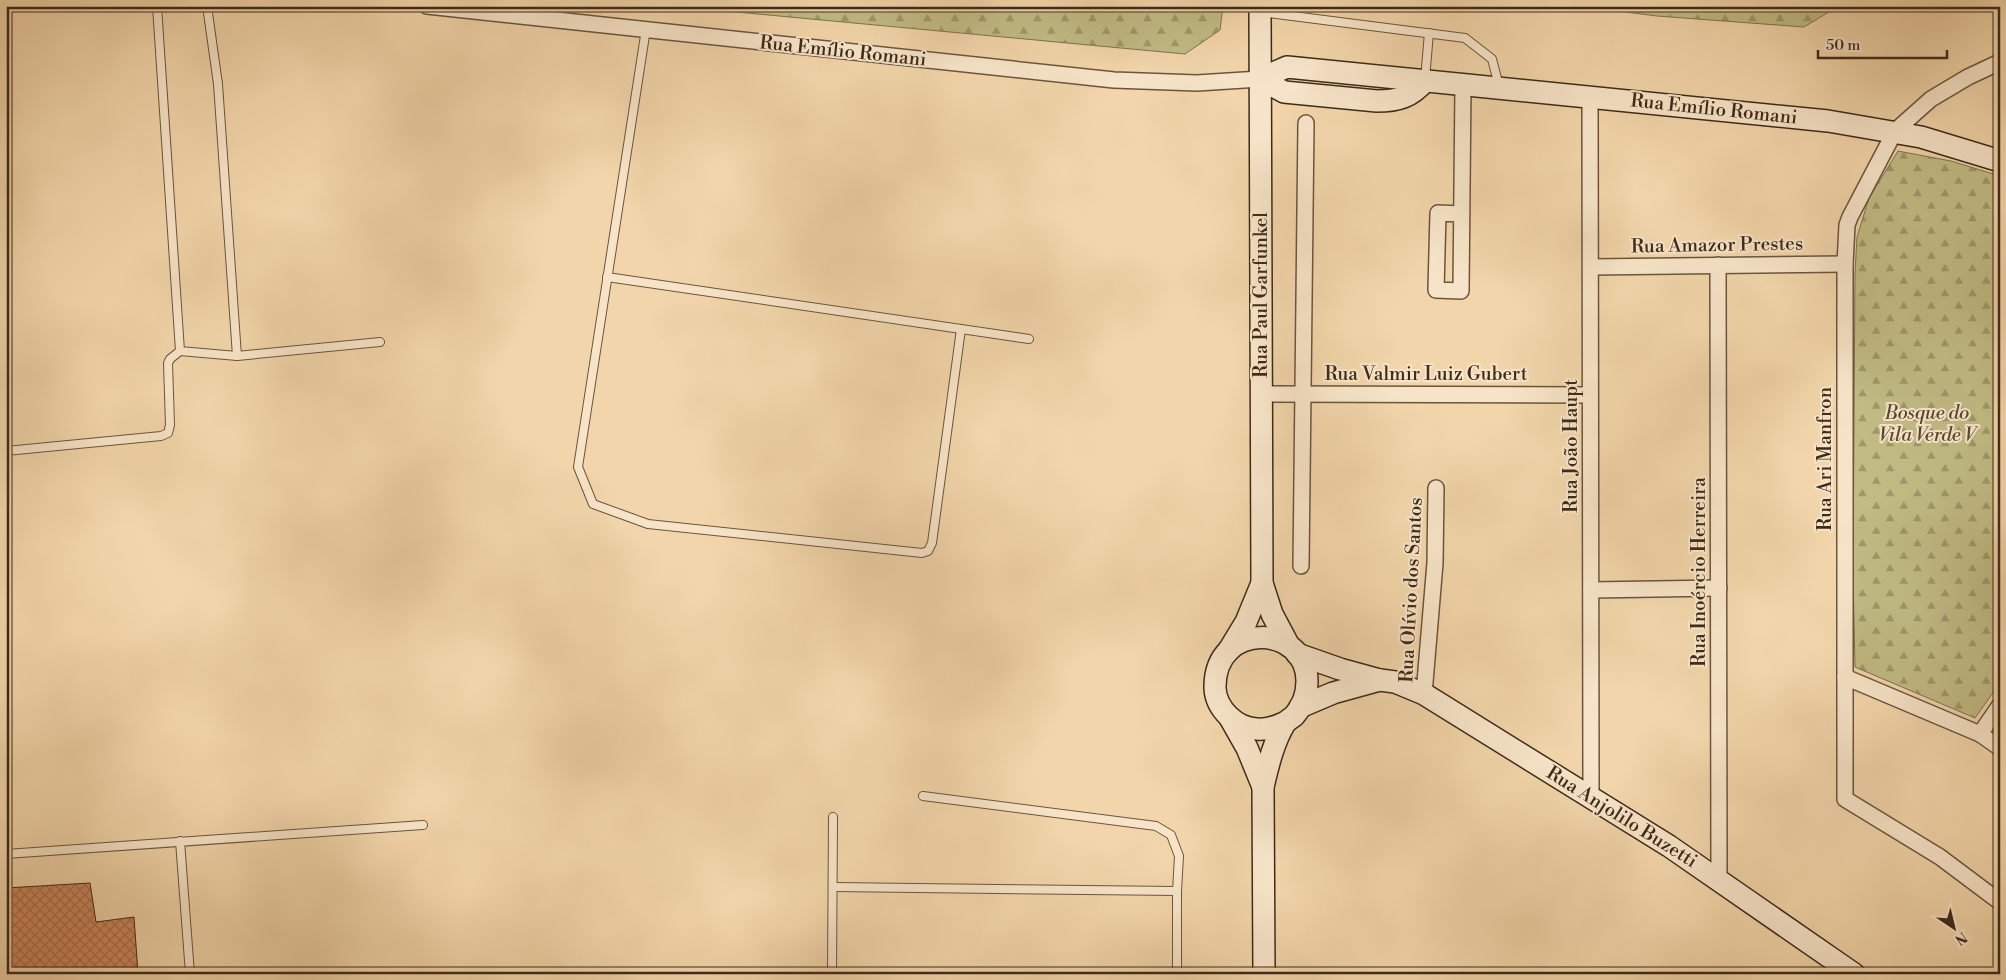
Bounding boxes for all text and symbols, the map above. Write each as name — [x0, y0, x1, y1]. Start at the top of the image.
scale bar — [1818, 28, 1947, 60]
street label: Rua Emílio Romani — [758, 30, 928, 72]
text: 50 m — [1826, 36, 1860, 55]
street label: Rua Emílio Romani — [1629, 88, 1799, 130]
street label: Rua Paul Garfunkel — [1249, 212, 1273, 378]
street label: Rua Amazor Prestes — [1631, 231, 1803, 259]
street label: Rua Valmir Luiz Gubert — [1324, 362, 1528, 386]
street label: Rua João Haupt — [1559, 379, 1583, 513]
street label: Rua Ari Manfron — [1813, 387, 1837, 531]
park label: Bosque do Vila Verde V — [1879, 401, 1980, 447]
street label: Rua Inoércio Herreira — [1687, 477, 1711, 667]
street label: Rua Olívio dos Santos — [1394, 497, 1428, 683]
street label: Rua Anjolilo Buzetti — [1542, 761, 1702, 873]
north arrow — [1928, 902, 1978, 952]
text: N — [1951, 927, 1971, 948]

